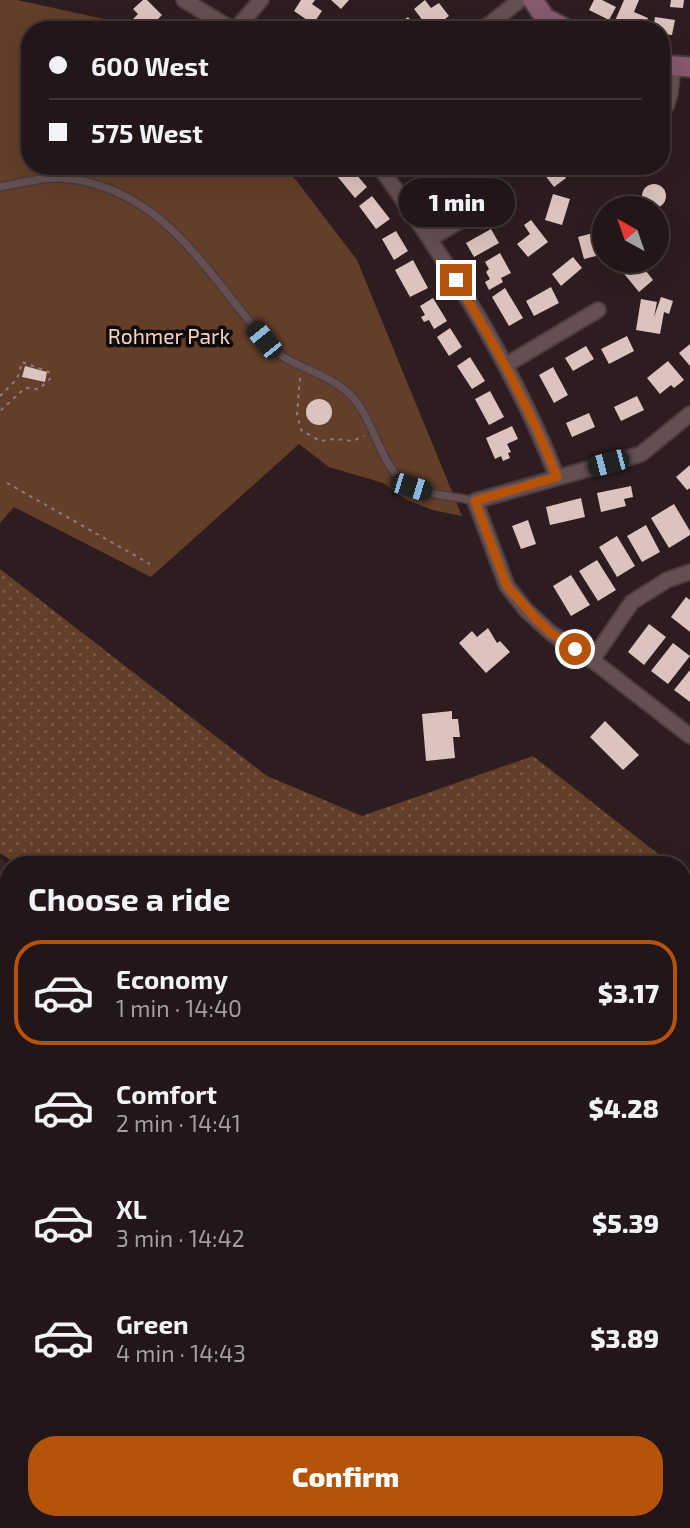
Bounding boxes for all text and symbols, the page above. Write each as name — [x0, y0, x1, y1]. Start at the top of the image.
text: 600 West — [91, 50, 209, 81]
text: 575 West — [91, 117, 203, 148]
callout: 1 min — [398, 178, 514, 228]
text: 1 min — [429, 188, 485, 216]
north arrow — [592, 196, 668, 273]
map controls — [592, 196, 669, 273]
route end — [440, 264, 472, 296]
car — [243, 317, 286, 363]
park label: Rohmer Park — [108, 323, 230, 348]
car — [585, 447, 632, 479]
car — [388, 471, 435, 503]
route start — [559, 633, 591, 665]
text: Choose a ride — [28, 879, 231, 917]
icon: car — [32, 961, 95, 1024]
text: Economy — [116, 963, 228, 994]
text: $3.17 — [598, 977, 659, 1008]
text: 1 min · 14:40 — [116, 994, 242, 1022]
icon: car — [32, 1076, 95, 1139]
text: Comfort — [116, 1078, 217, 1109]
text: $4.28 — [588, 1092, 659, 1123]
text: 2 min · 14:41 — [116, 1109, 241, 1137]
icon: car — [32, 1191, 95, 1254]
text: XL — [116, 1193, 147, 1224]
text: $5.39 — [592, 1207, 659, 1238]
text: 3 min · 14:42 — [116, 1224, 245, 1252]
icon: car — [32, 1306, 95, 1369]
text: Green — [116, 1308, 189, 1339]
text: $3.89 — [590, 1322, 659, 1353]
text: 4 min · 14:43 — [116, 1339, 246, 1367]
button: Confirm — [28, 1436, 663, 1516]

